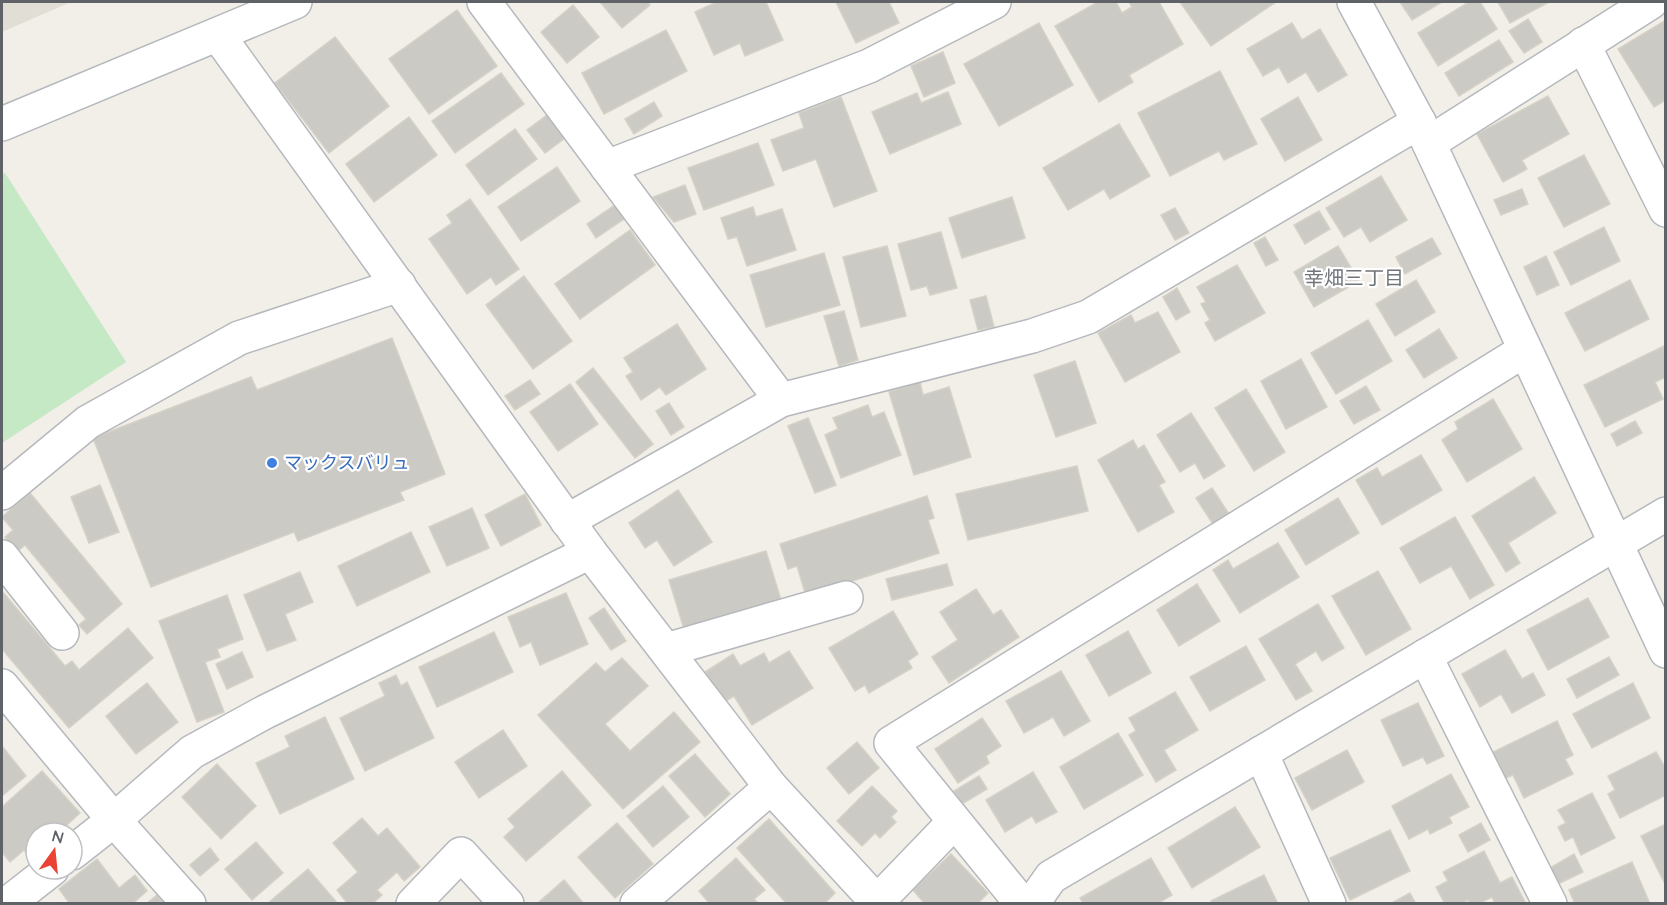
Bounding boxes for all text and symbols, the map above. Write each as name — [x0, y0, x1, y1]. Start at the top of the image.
district label: 幸畑三丁目 — [1304, 265, 1404, 290]
place label: マックスバリュ — [284, 451, 409, 474]
marker: マックスバリュ — [265, 456, 279, 470]
north arrow — [24, 821, 84, 881]
text: N — [50, 825, 66, 848]

